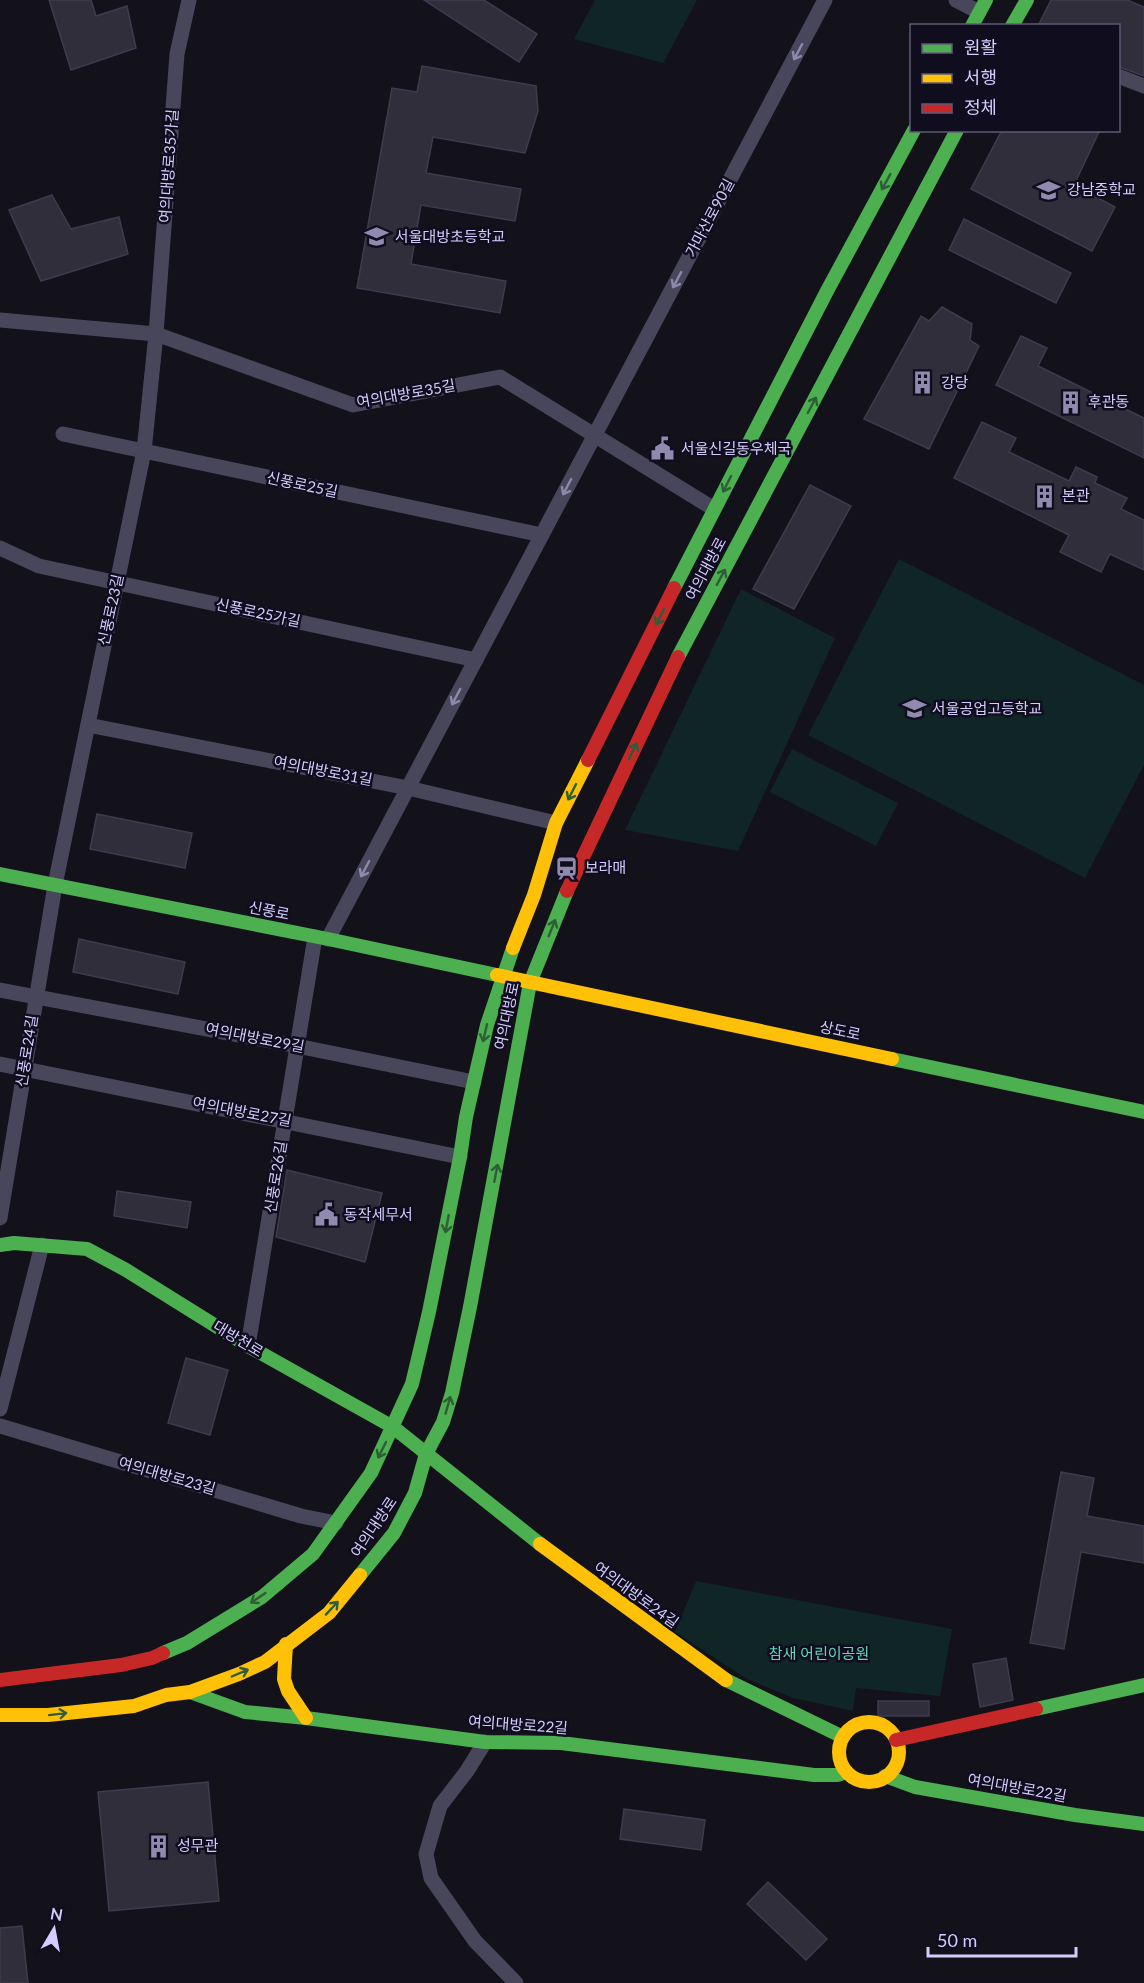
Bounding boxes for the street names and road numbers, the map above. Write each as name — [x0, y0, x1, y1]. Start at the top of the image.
street label: 여의대방로35가길 — [155, 108, 181, 223]
street label: 가마산로90길 — [681, 175, 737, 260]
street label: 여의대방로35길 — [355, 375, 457, 411]
street label: 신풍로25길 — [265, 468, 340, 500]
street label: 여의대방로 — [681, 534, 729, 603]
street label: 신풍로23길 — [94, 572, 126, 647]
street label: 신풍로25가길 — [214, 594, 302, 630]
street label: 여의대방로31길 — [272, 752, 374, 788]
street label: 신풍로 — [247, 897, 291, 923]
street label: 여의대방로 — [490, 980, 522, 1051]
street label: 신풍로24길 — [11, 1014, 41, 1088]
street label: 상도로 — [818, 1017, 862, 1043]
street label: 여의대방로29길 — [204, 1019, 306, 1055]
street label: 여의대방로27길 — [191, 1093, 293, 1129]
street label: 신풍로26길 — [260, 1140, 290, 1214]
street label: 대방천로 — [210, 1316, 267, 1360]
street label: 여의대방로23길 — [117, 1453, 218, 1497]
street label: 여의대방로 — [346, 1493, 400, 1560]
street label: 여의대방로24길 — [591, 1557, 682, 1631]
street label: 여의대방로22길 — [467, 1712, 569, 1736]
street label: 여의대방로22길 — [966, 1769, 1068, 1805]

